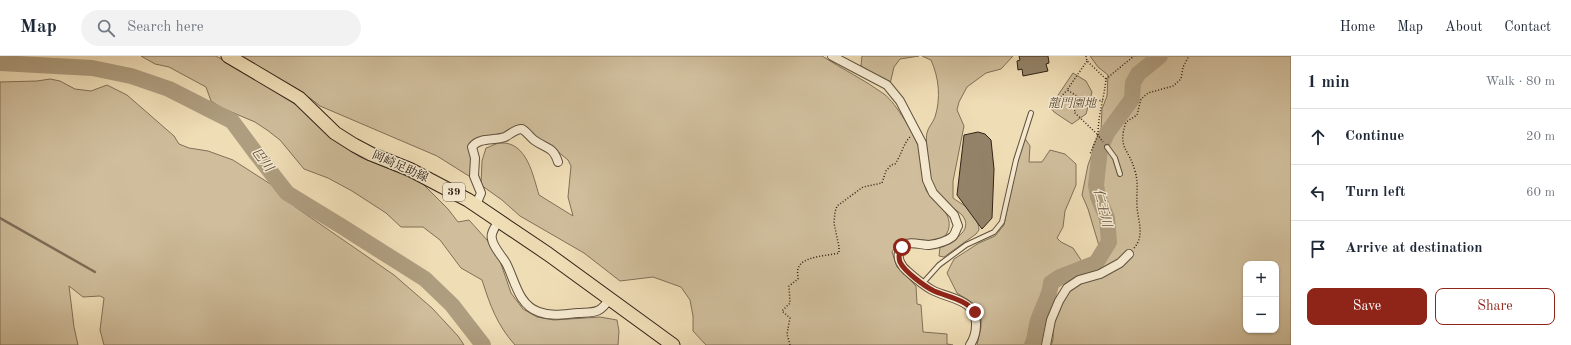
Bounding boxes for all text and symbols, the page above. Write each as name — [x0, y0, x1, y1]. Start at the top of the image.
search box — [81, 10, 361, 46]
icon: search — [95, 17, 117, 39]
text: Map — [20, 18, 57, 37]
text: Search here — [127, 20, 204, 35]
text: Home — [1340, 20, 1375, 34]
text: Map — [1397, 20, 1423, 34]
text: About — [1445, 20, 1482, 34]
text: Contact — [1504, 20, 1551, 34]
text: 1 min — [1307, 74, 1350, 91]
text: Walk · 80 m — [1486, 75, 1555, 88]
park label: 龍門園地 — [1048, 96, 1098, 110]
icon: ahead — [1307, 126, 1329, 148]
text: Continue — [1345, 129, 1404, 144]
text: 20 m — [1526, 130, 1555, 143]
water label: 巴川 — [249, 145, 277, 176]
street label: 岡崎足助線 — [370, 147, 431, 185]
icon: left — [1307, 182, 1329, 204]
road number: 39 — [443, 183, 465, 201]
text: Turn left — [1345, 185, 1405, 200]
text: 60 m — [1526, 186, 1555, 199]
water label: 仁王川 — [1091, 187, 1114, 230]
route start — [893, 238, 911, 256]
icon: arrive — [1307, 238, 1329, 260]
text: Arrive at destination — [1345, 241, 1483, 256]
map controls — [1243, 261, 1279, 333]
button: + — [1243, 261, 1279, 297]
button: Save — [1307, 288, 1427, 325]
button: Share — [1435, 288, 1555, 325]
button: − — [1243, 297, 1279, 333]
route end — [966, 303, 984, 321]

